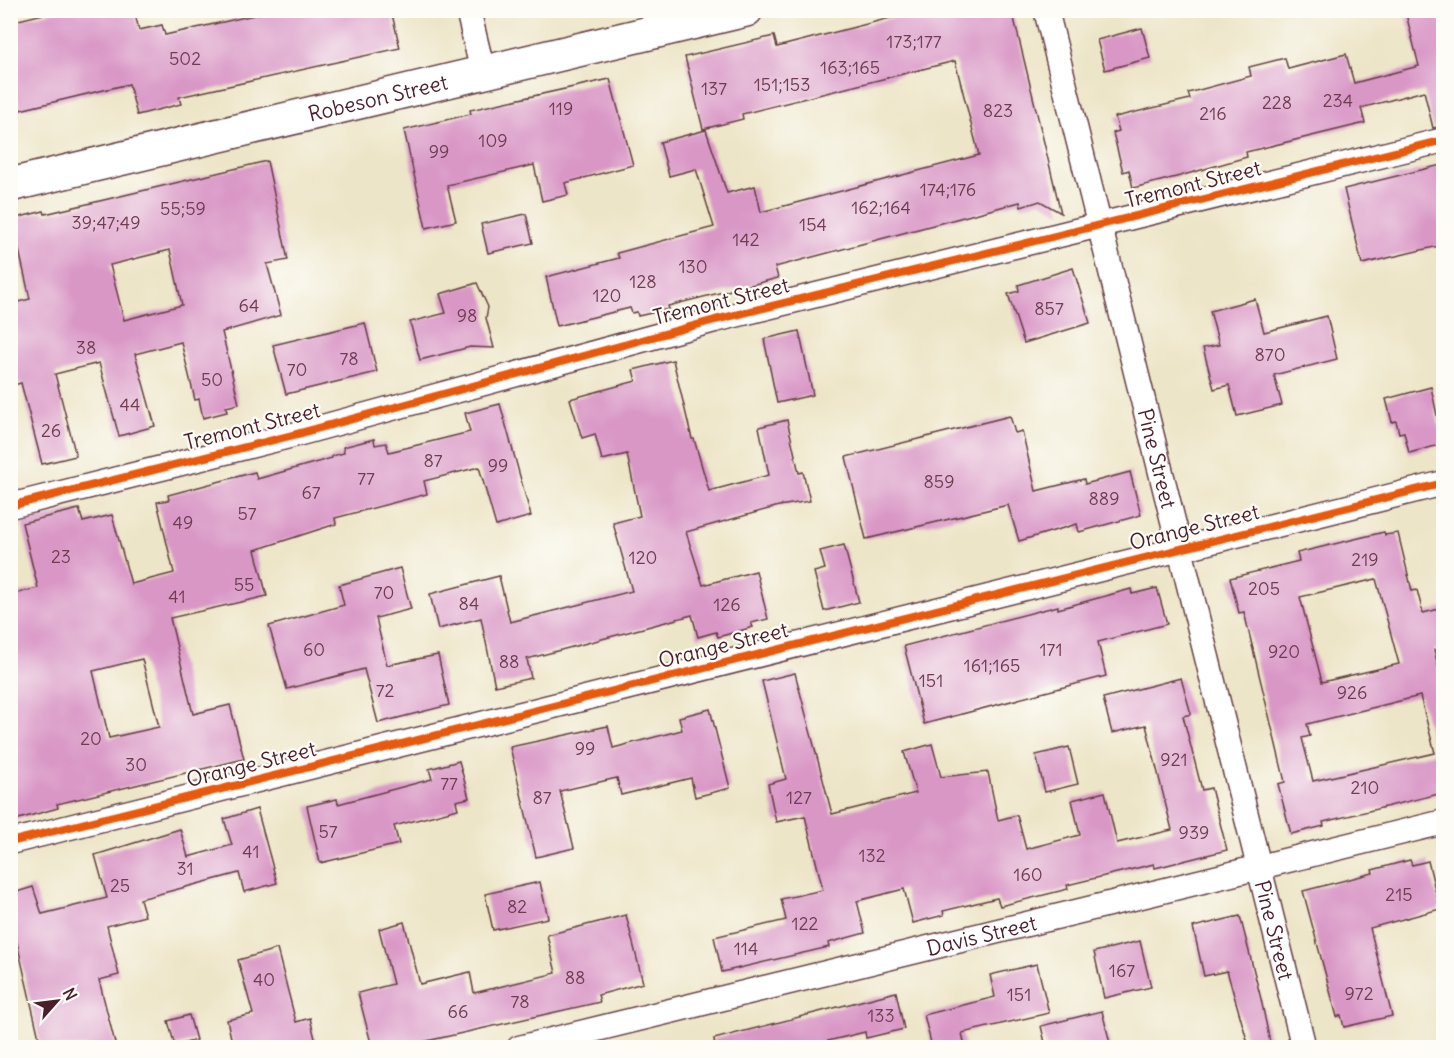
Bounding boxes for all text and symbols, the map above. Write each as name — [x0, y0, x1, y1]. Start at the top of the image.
house number: 173;177 — [886, 30, 942, 53]
house number: 502 — [169, 47, 201, 70]
house number: 163;165 — [820, 56, 880, 79]
street label: Robeson Street — [305, 68, 450, 127]
house number: 151;153 — [754, 73, 810, 96]
house number: 137 — [701, 77, 727, 100]
house number: 234 — [1323, 89, 1353, 112]
house number: 228 — [1262, 91, 1292, 114]
house number: 119 — [549, 97, 573, 120]
house number: 823 — [983, 99, 1013, 122]
house number: 216 — [1199, 102, 1227, 125]
house number: 109 — [478, 129, 508, 152]
house number: 99 — [429, 140, 449, 163]
street label: Tremont Street — [1122, 154, 1264, 214]
house number: 174;176 — [920, 178, 976, 201]
house number: 162;164 — [851, 196, 911, 219]
house number: 55;59 — [160, 197, 206, 220]
house number: 39;47;49 — [71, 211, 141, 234]
house number: 154 — [799, 213, 827, 236]
house number: 142 — [732, 228, 760, 251]
house number: 130 — [678, 255, 708, 278]
house number: 128 — [629, 270, 657, 293]
street label: Tremont Street — [650, 271, 792, 331]
house number: 120 — [593, 284, 621, 307]
house number: 64 — [239, 294, 259, 317]
house number: 857 — [1034, 297, 1064, 320]
house number: 98 — [457, 304, 477, 327]
house number: 38 — [76, 336, 96, 359]
house number: 870 — [1254, 343, 1286, 366]
house number: 78 — [339, 347, 359, 370]
house number: 70 — [287, 358, 307, 381]
house number: 50 — [201, 368, 223, 391]
house number: 44 — [120, 393, 140, 416]
street label: Tremont Street — [181, 396, 323, 456]
street label: Pine Street — [1132, 406, 1183, 511]
house number: 26 — [41, 419, 61, 442]
house number: 87 — [423, 449, 443, 472]
house number: 99 — [488, 454, 508, 477]
house number: 77 — [357, 467, 375, 490]
house number: 859 — [923, 470, 955, 493]
house number: 67 — [301, 481, 321, 504]
house number: 889 — [1088, 487, 1120, 510]
street label: Orange Street — [1126, 498, 1262, 556]
house number: 57 — [237, 502, 257, 525]
house number: 49 — [173, 511, 193, 534]
house number: 23 — [51, 545, 71, 568]
house number: 120 — [629, 546, 657, 569]
house number: 219 — [1351, 548, 1379, 571]
house number: 55 — [234, 573, 254, 596]
house number: 205 — [1248, 577, 1280, 600]
house number: 70 — [374, 581, 394, 604]
house number: 41 — [168, 585, 186, 608]
house number: 84 — [459, 592, 479, 615]
house number: 126 — [713, 593, 741, 616]
street label: Orange Street — [655, 616, 791, 674]
house number: 60 — [303, 638, 325, 661]
house number: 171 — [1039, 638, 1063, 661]
house number: 920 — [1268, 640, 1300, 663]
house number: 88 — [499, 650, 519, 673]
house number: 161;165 — [964, 654, 1020, 677]
house number: 151 — [919, 669, 943, 692]
house number: 72 — [376, 679, 394, 702]
house number: 926 — [1337, 681, 1367, 704]
house number: 20 — [80, 727, 102, 750]
street label: Orange Street — [183, 735, 319, 793]
house number: 99 — [575, 737, 595, 760]
house number: 921 — [1160, 748, 1188, 771]
house number: 30 — [125, 753, 147, 776]
house number: 77 — [440, 772, 458, 795]
house number: 210 — [1351, 776, 1379, 799]
house number: 87 — [532, 786, 552, 809]
house number: 127 — [786, 786, 812, 809]
house number: 57 — [318, 820, 338, 843]
house number: 939 — [1179, 821, 1209, 844]
house number: 41 — [242, 840, 260, 863]
house number: 132 — [858, 844, 886, 867]
house number: 31 — [176, 857, 194, 880]
house number: 160 — [1013, 863, 1043, 886]
house number: 25 — [110, 874, 130, 897]
street label: Pine Street — [1249, 877, 1300, 983]
house number: 215 — [1385, 883, 1413, 906]
house number: 82 — [507, 895, 527, 918]
street label: Davis Street — [924, 909, 1039, 961]
house number: 122 — [792, 912, 819, 935]
house number: 114 — [734, 937, 758, 960]
house number: 167 — [1109, 959, 1135, 982]
house number: 88 — [565, 966, 585, 989]
house number: 40 — [253, 968, 275, 991]
north arrow — [27, 971, 87, 1031]
house number: 972 — [1344, 982, 1374, 1005]
house number: 151 — [1007, 983, 1031, 1006]
text: N — [59, 984, 82, 1004]
house number: 78 — [510, 990, 530, 1013]
house number: 66 — [448, 1000, 468, 1023]
house number: 133 — [867, 1004, 895, 1027]

